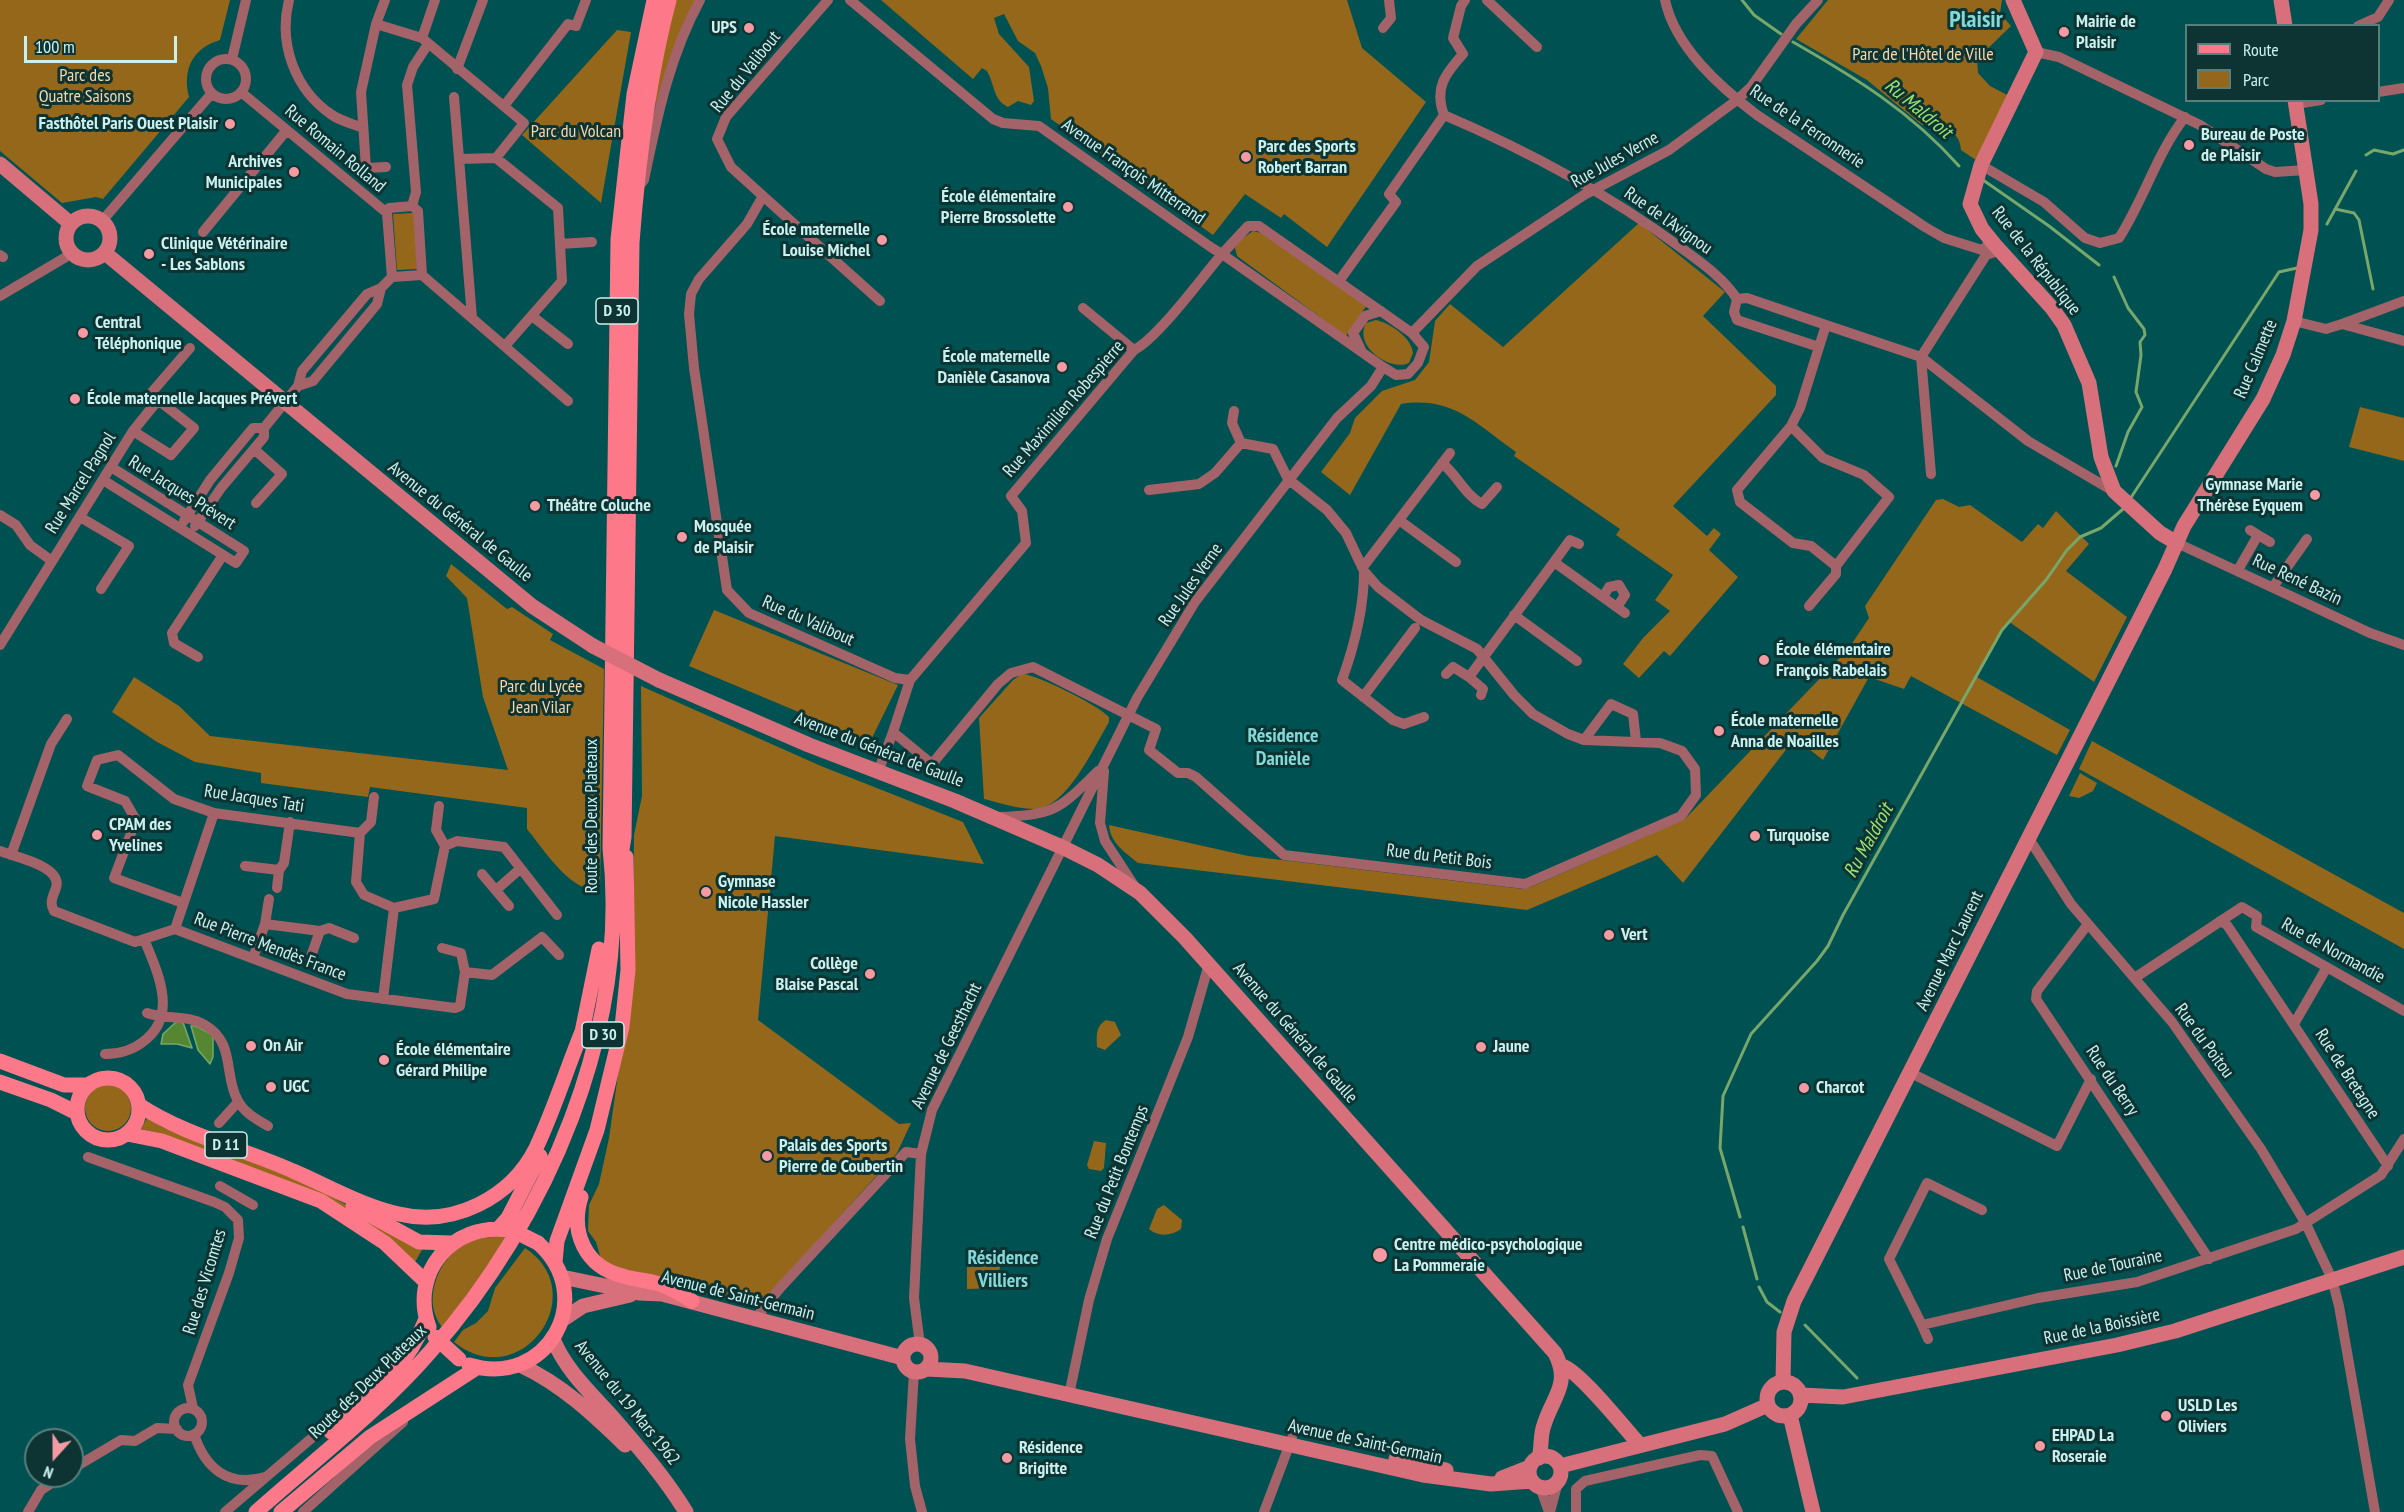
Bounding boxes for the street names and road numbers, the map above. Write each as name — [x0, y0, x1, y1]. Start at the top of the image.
street label: Rue du Valibout — [707, 27, 785, 117]
street label: Rue de la Ferronnerie — [1745, 81, 1869, 173]
street label: Rue Romain Rolland — [280, 101, 390, 197]
street label: Avenue François Mitterrand — [1057, 114, 1209, 230]
street label: Rue Jules Verne — [1568, 127, 1662, 193]
street label: Rue de l'Avignou — [1620, 183, 1716, 259]
street label: Rue de la République — [1987, 202, 2085, 320]
road number: D 30 — [596, 298, 638, 324]
street label: Rue Calmette — [2230, 316, 2282, 402]
street label: Rue Maximilien Robespierre — [999, 336, 1129, 482]
street label: Rue Marcel Pagnol — [41, 428, 121, 538]
street label: Rue Jacques Prévert — [124, 451, 240, 535]
street label: Avenue du Général de Gaulle — [384, 457, 536, 587]
street label: Rue Jules Verne — [1154, 539, 1228, 631]
street label: Rue René Bazin — [2249, 550, 2345, 610]
street label: Rue du Valibout — [759, 591, 857, 651]
street label: Avenue du Général de Gaulle — [791, 708, 967, 792]
street label: Route des Deux Plateaux — [581, 739, 603, 893]
street label: Rue Jacques Tati — [203, 780, 305, 818]
street label: Rue du Petit Bois — [1385, 840, 1493, 874]
street label: Avenue Marc Laurent — [1912, 888, 1988, 1014]
street label: Rue Pierre Mendès France — [191, 908, 349, 986]
street label: Rue de Normandie — [2277, 914, 2389, 988]
street label: Avenue du Général de Gaulle — [1228, 958, 1362, 1108]
street label: Avenue de Geesthacht — [907, 980, 987, 1112]
street label: Rue du Poitou — [2170, 1000, 2238, 1082]
road number: D 30 — [582, 1022, 624, 1048]
street label: Rue de Bretagne — [2310, 1025, 2384, 1123]
street label: Rue du Berry — [2081, 1042, 2143, 1120]
street label: Rue du Petit Bontemps — [1080, 1102, 1154, 1242]
road number: D 11 — [205, 1132, 247, 1158]
street label: Rue des Vicomtes — [179, 1227, 231, 1337]
street label: Rue de Touraine — [2062, 1245, 2164, 1287]
street label: Avenue de Saint-Germain — [659, 1267, 817, 1325]
street label: Rue de la Boissière — [2042, 1304, 2162, 1350]
street label: Route des Deux Plateaux — [305, 1320, 431, 1444]
street label: Avenue du 19 Mars 1962 — [570, 1336, 684, 1470]
street label: Avenue de Saint-Germain — [1286, 1415, 1444, 1469]

